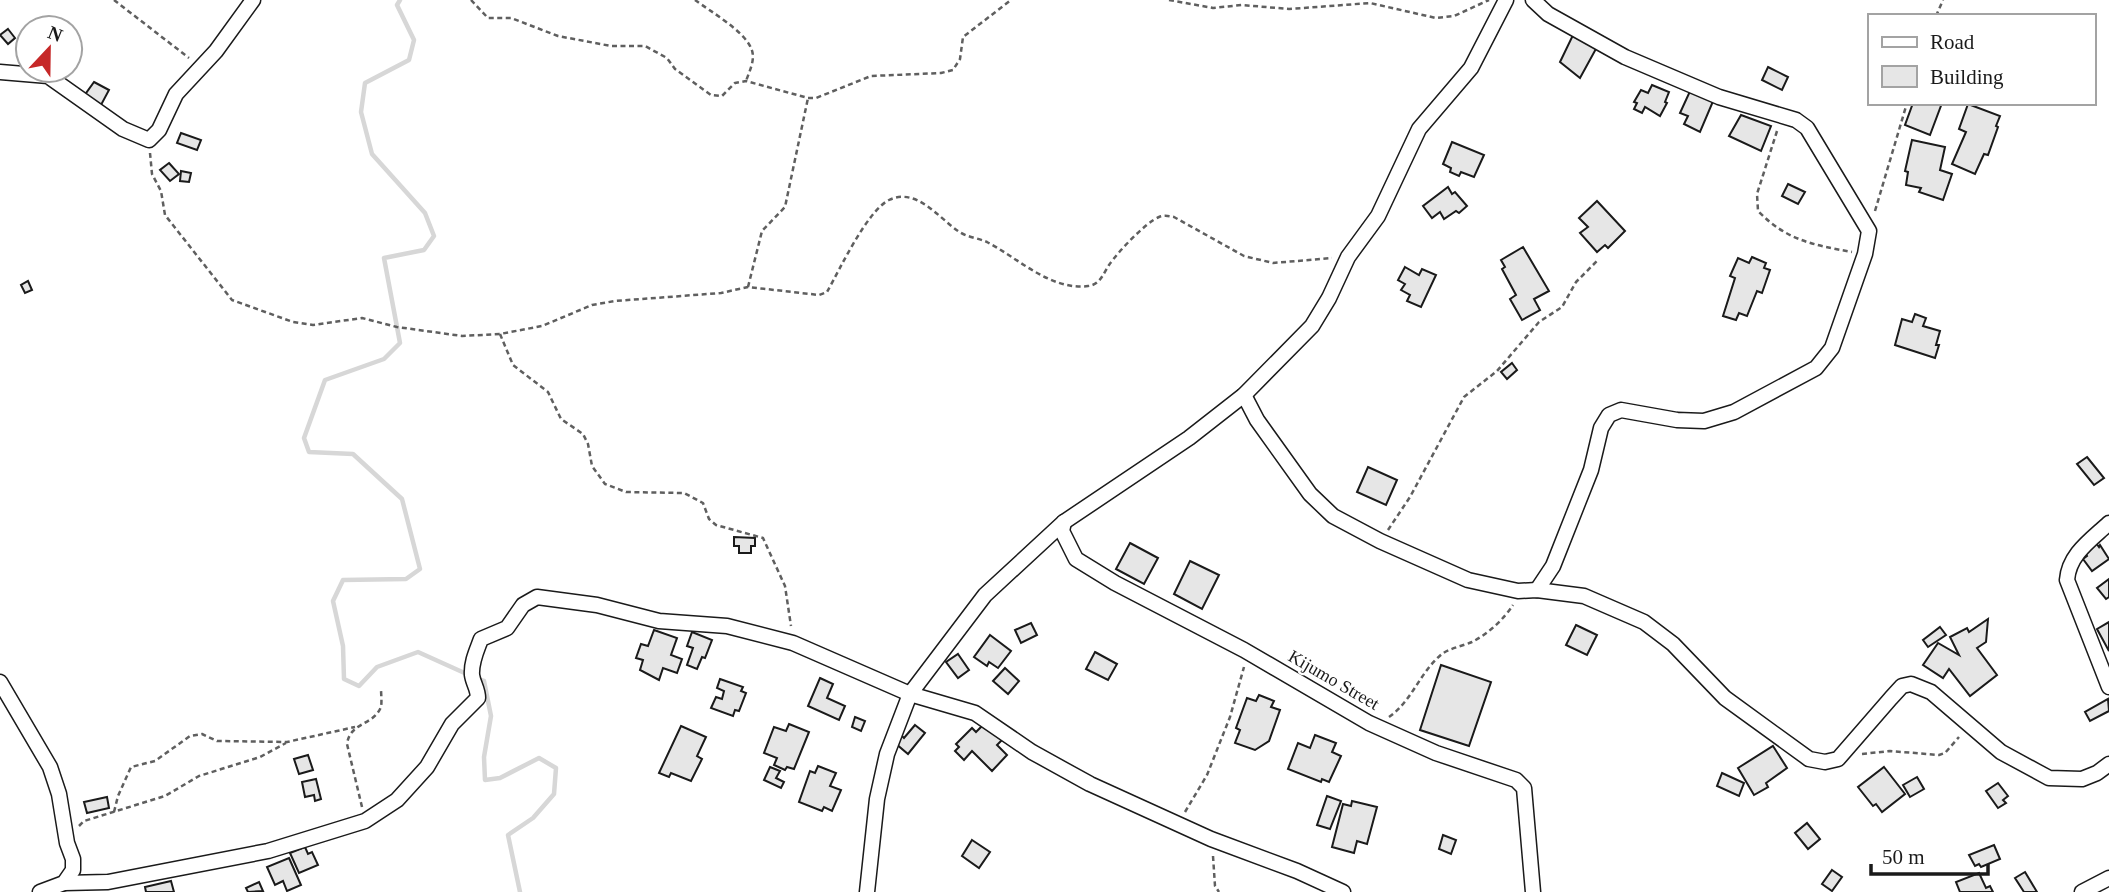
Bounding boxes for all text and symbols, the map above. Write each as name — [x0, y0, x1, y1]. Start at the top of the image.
north arrow — [14, 14, 84, 84]
legend — [1868, 14, 2095, 105]
text: N — [45, 21, 66, 46]
text: Road — [1930, 30, 1975, 54]
text: Building — [1930, 65, 2004, 89]
street label: Kijumo Street — [1285, 646, 1383, 714]
scale bar — [1871, 832, 1988, 876]
text: 50 m — [1882, 845, 1925, 869]

